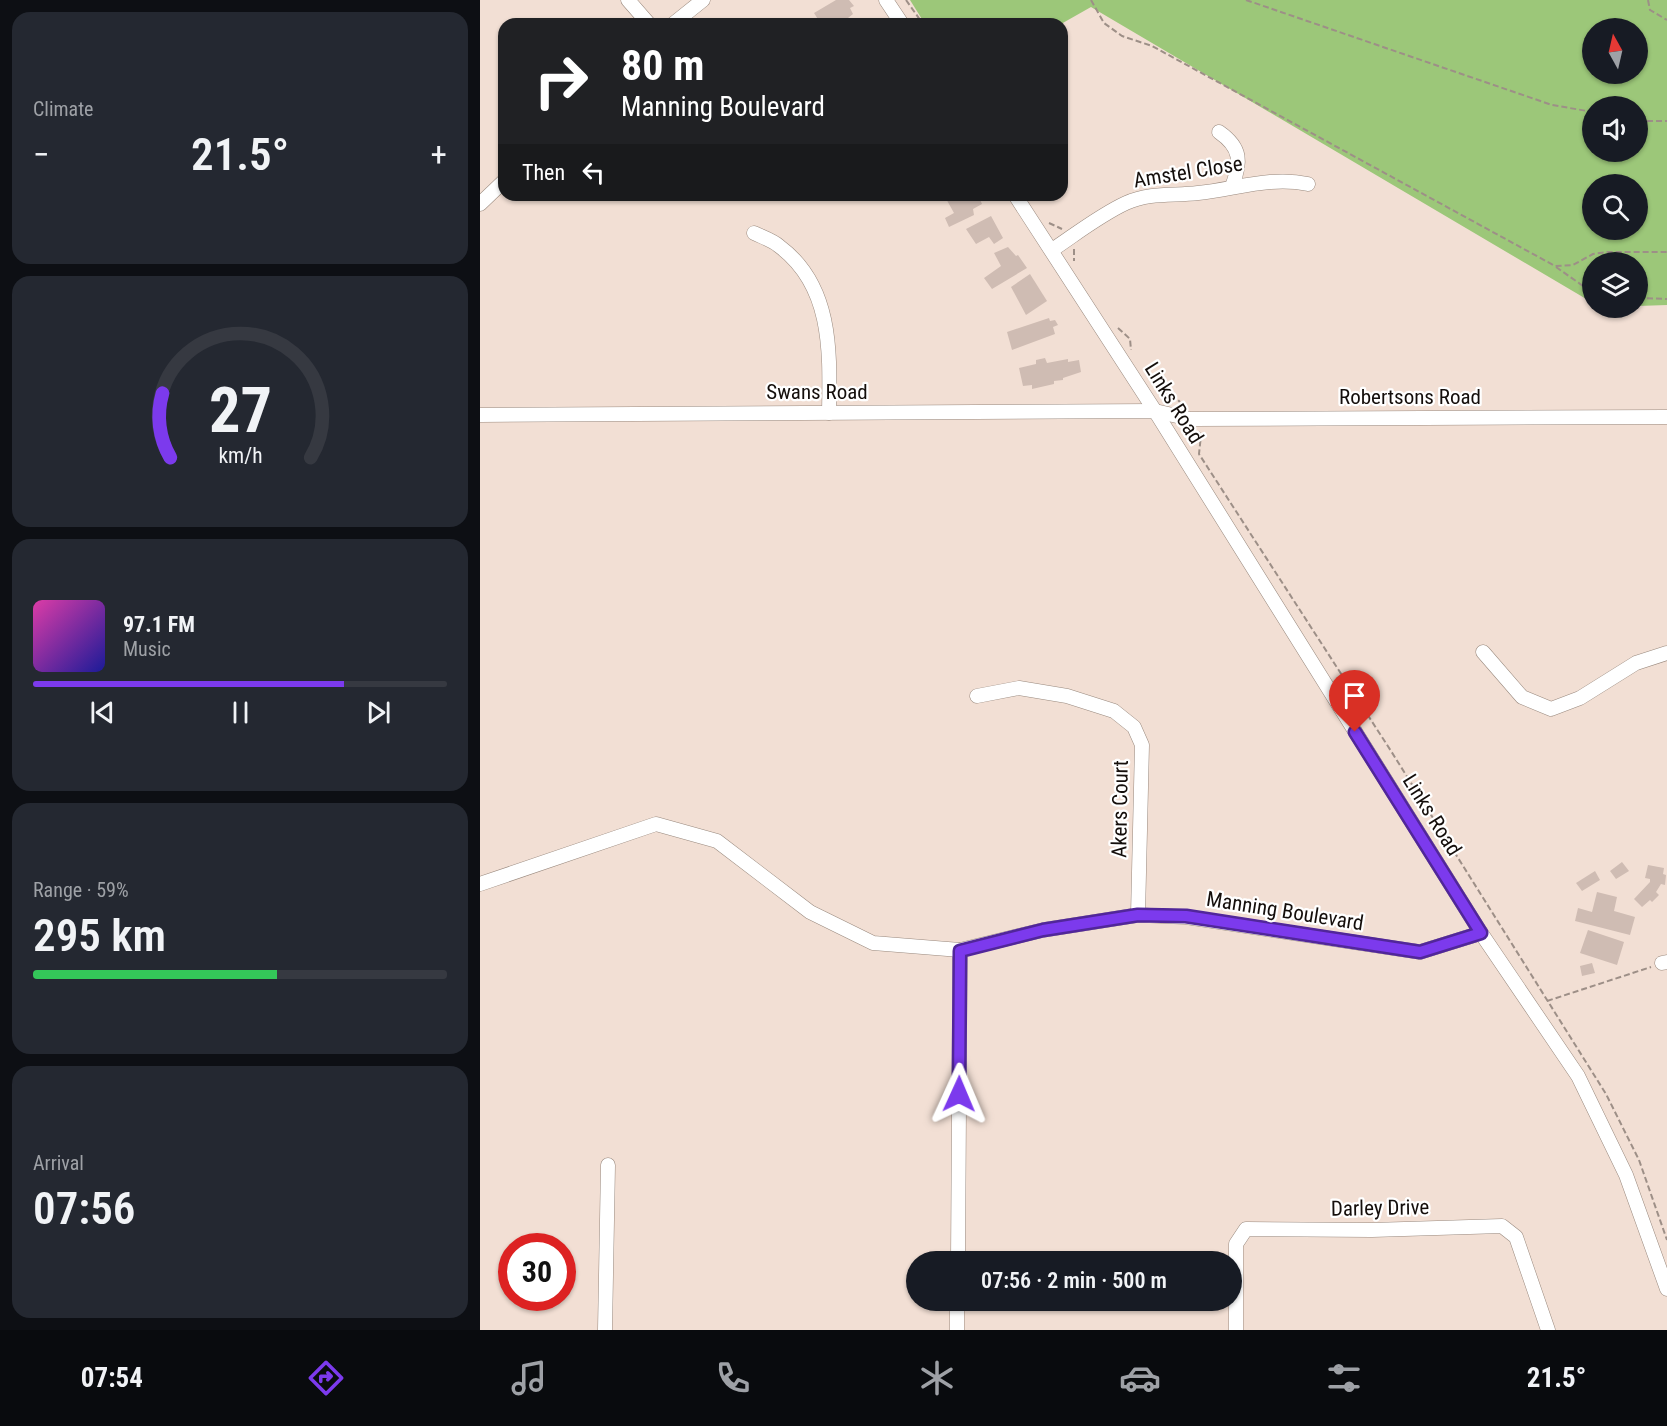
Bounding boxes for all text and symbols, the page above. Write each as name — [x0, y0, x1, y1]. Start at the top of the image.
north arrow — [1582, 18, 1648, 84]
map controls — [1582, 18, 1648, 318]
text: 80 m — [621, 41, 704, 90]
icon: right — [522, 42, 600, 120]
text: Manning Boulevard — [621, 91, 825, 123]
button: sound — [1582, 96, 1648, 162]
text: Climate — [33, 97, 93, 121]
text: 21.5° — [191, 128, 289, 181]
text: − — [33, 135, 50, 174]
text: + — [431, 135, 447, 174]
street label: Amstel Close — [1132, 152, 1244, 192]
icon: left — [577, 156, 610, 189]
text: Then — [522, 160, 565, 185]
button: search — [1582, 174, 1648, 240]
button: layers — [1582, 252, 1648, 318]
street label: Links Road — [1140, 358, 1208, 448]
text: 27 — [208, 375, 272, 448]
street label: Swans Road — [766, 380, 868, 404]
street label: Robertsons Road — [1339, 385, 1481, 409]
text: km/h — [218, 444, 262, 469]
text: 97.1 FM — [123, 612, 195, 637]
text: Music — [123, 637, 171, 661]
pin — [1329, 670, 1380, 732]
icon: arrive — [1338, 679, 1371, 712]
icon: previous — [86, 696, 119, 729]
icon: pause — [224, 696, 257, 729]
icon: next — [362, 696, 395, 729]
street label: Akers Court — [1107, 760, 1133, 858]
street label: Links Road — [1398, 770, 1466, 860]
text: Range · 59% — [33, 878, 129, 902]
street label: Manning Boulevard — [1205, 887, 1365, 935]
text: 295 km — [33, 909, 166, 962]
position arrow — [927, 1062, 991, 1126]
text: Arrival — [33, 1151, 84, 1175]
text: 07:56 — [33, 1182, 135, 1235]
street label: Darley Drive — [1331, 1195, 1430, 1221]
speed limit sign: 30 — [498, 1233, 576, 1311]
text: 07:56 · 2 min · 500 m — [981, 1268, 1167, 1293]
icon: directions — [305, 1357, 347, 1399]
icon: music — [508, 1357, 550, 1399]
icon: phone — [712, 1357, 754, 1399]
icon: climate — [916, 1357, 958, 1399]
icon: car — [1119, 1357, 1161, 1399]
icon: filters — [1323, 1357, 1365, 1399]
text: 07:54 — [81, 1362, 143, 1394]
text: 21.5° — [1527, 1362, 1586, 1394]

